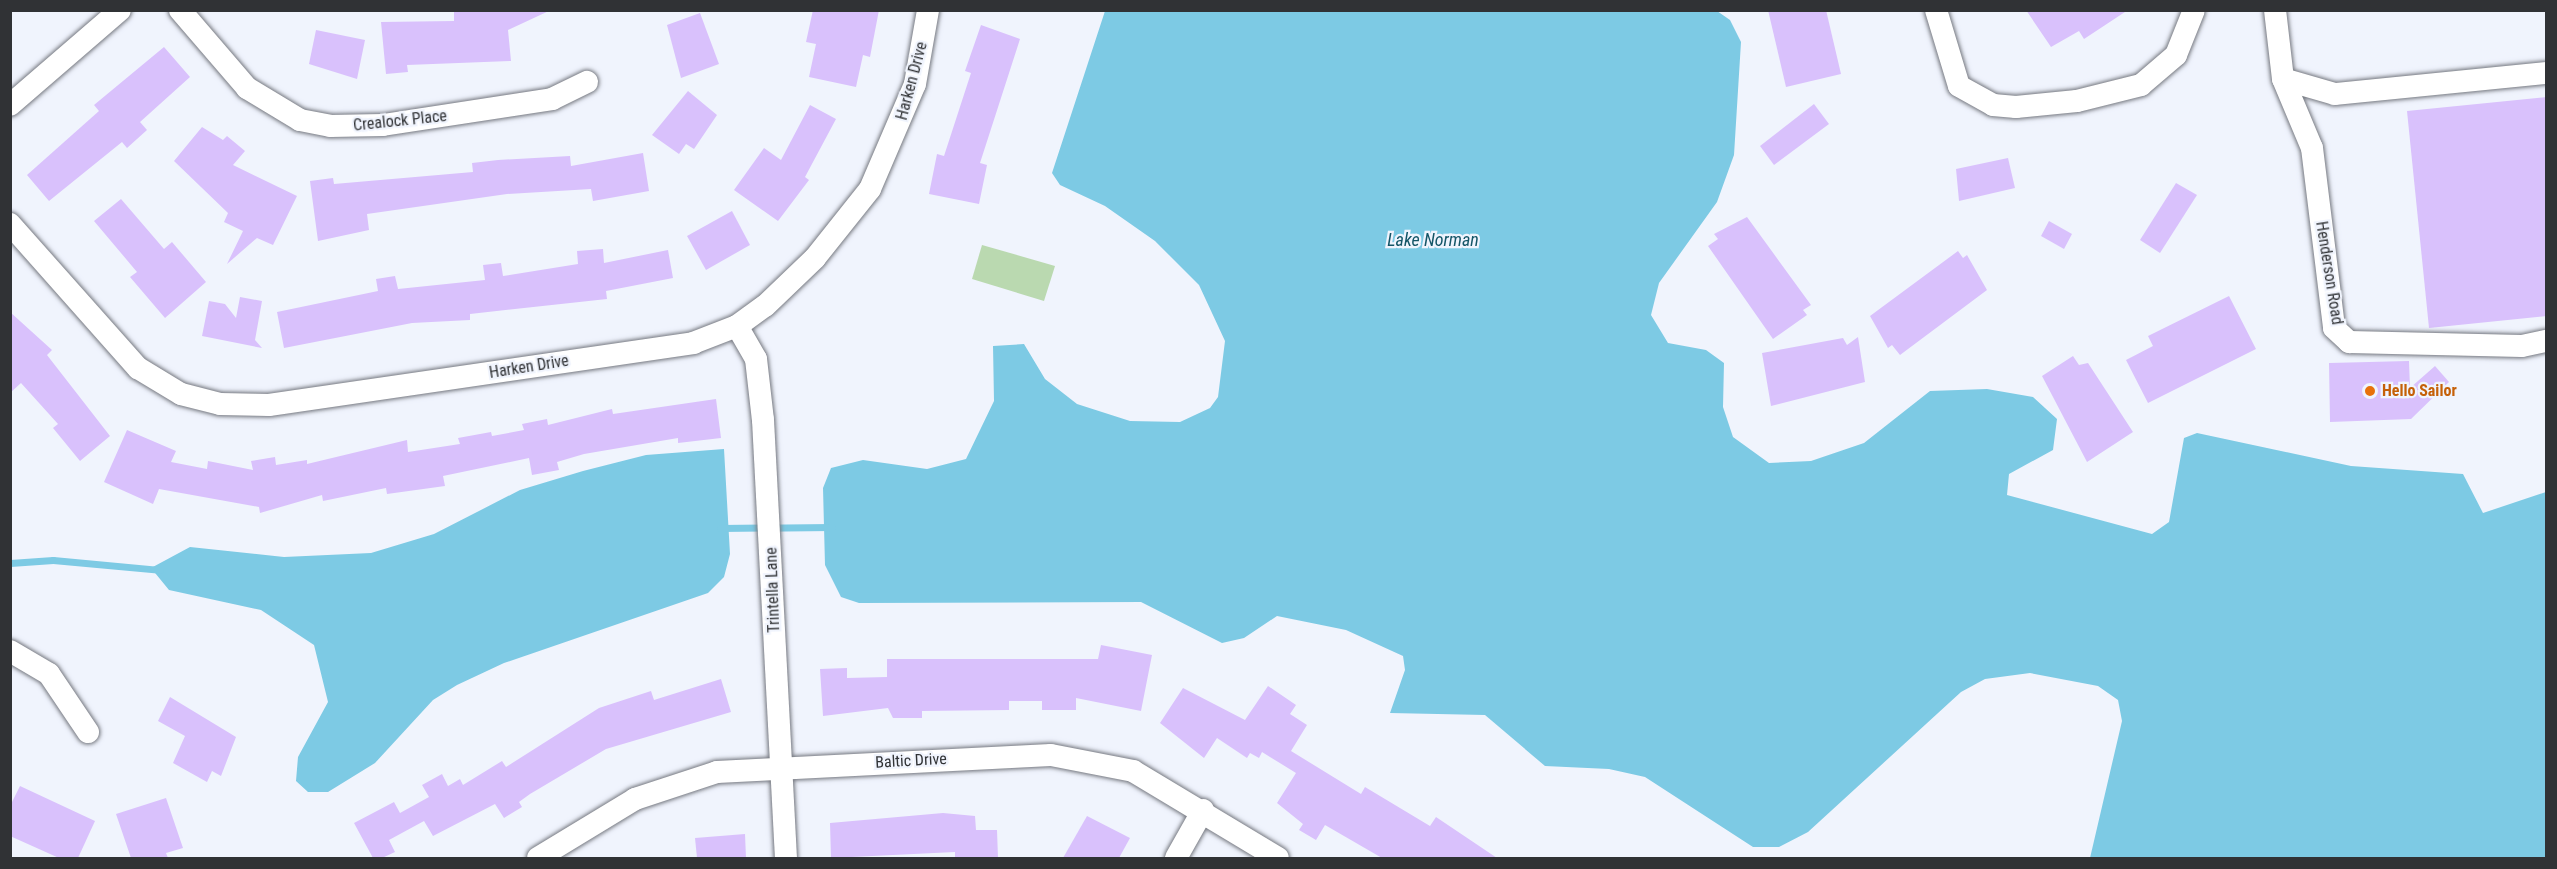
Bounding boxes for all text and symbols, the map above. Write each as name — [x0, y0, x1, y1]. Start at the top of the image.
street label: Harken Drive — [892, 40, 932, 122]
street label: Crealock Place — [352, 107, 448, 135]
street label: Henderson Road — [2311, 220, 2347, 326]
water label: Lake Norman — [1387, 229, 1479, 251]
street label: Harken Drive — [488, 351, 570, 383]
place label: Hello Sailor — [2382, 381, 2457, 401]
marker: Hello Sailor — [2363, 384, 2377, 398]
street label: Trintella Lane — [762, 547, 784, 633]
street label: Baltic Drive — [875, 750, 947, 772]

